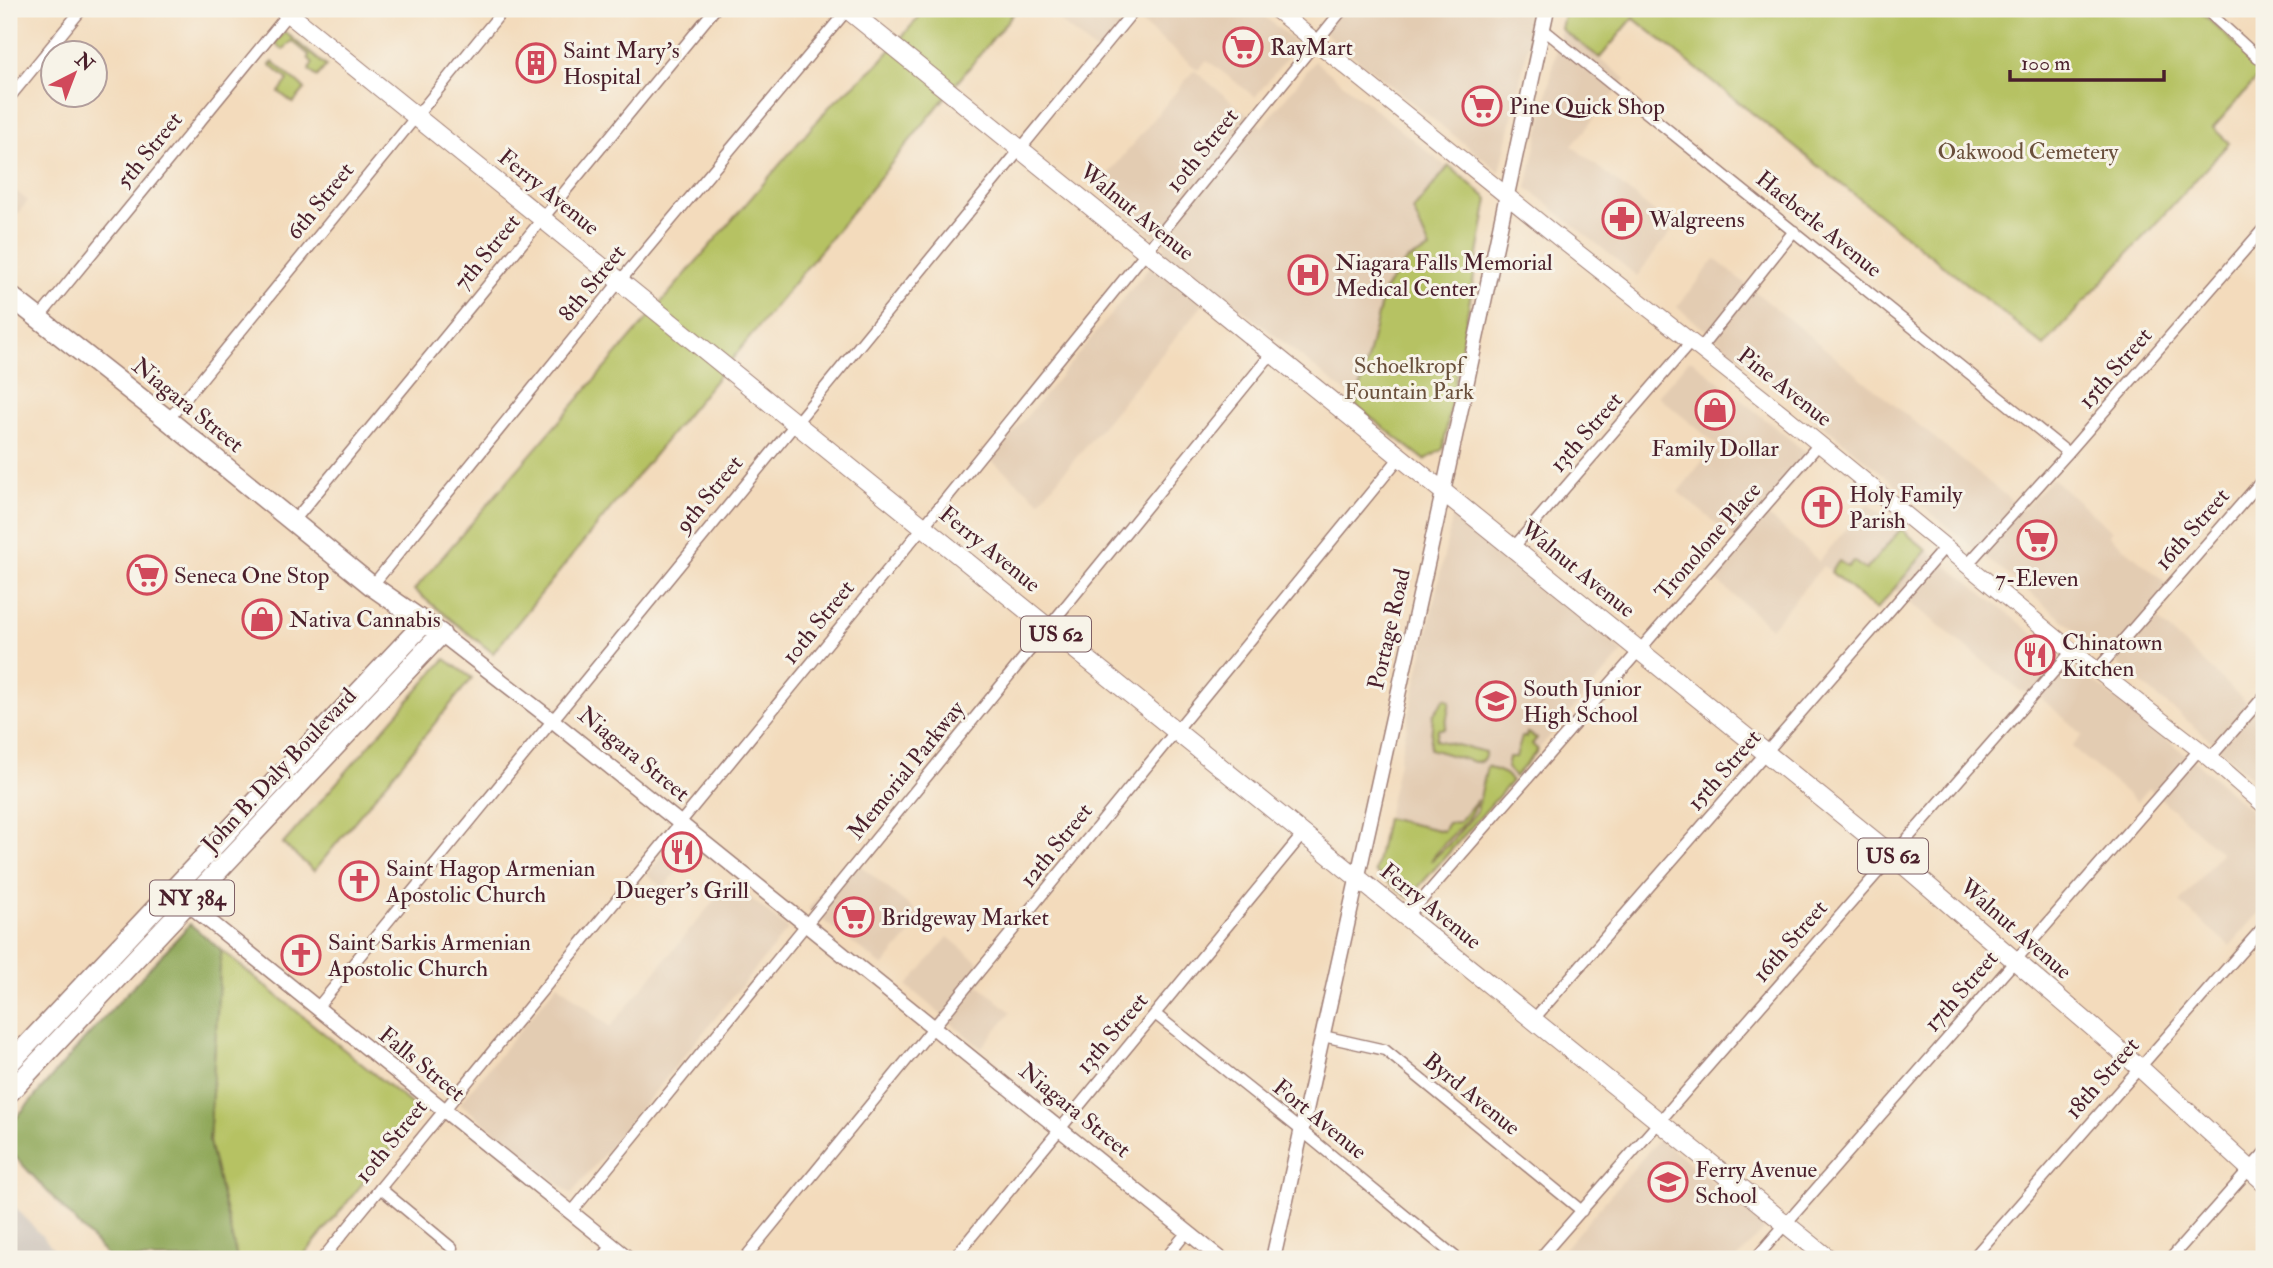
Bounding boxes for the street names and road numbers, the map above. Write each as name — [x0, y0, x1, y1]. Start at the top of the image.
street label: 10th Street — [1159, 102, 1245, 198]
street label: 5th Street — [109, 106, 189, 194]
street label: Ferry Avenue — [492, 142, 606, 242]
street label: 6th Street — [280, 156, 360, 246]
street label: Walnut Avenue — [1073, 156, 1200, 267]
street label: Haeberle Avenue — [1750, 164, 1888, 284]
street label: 7th Street — [447, 208, 527, 296]
street label: 8th Street — [552, 239, 632, 327]
street label: 15th Street — [2072, 321, 2158, 415]
street label: Pine Avenue — [1732, 341, 1839, 433]
street label: Niagara Street — [126, 351, 250, 459]
street label: 13th Street — [1543, 386, 1629, 478]
street label: 9th Street — [668, 449, 749, 540]
street label: Tronolone Place — [1649, 475, 1768, 606]
street label: 16th Street — [2148, 482, 2236, 576]
street label: Ferry Avenue — [933, 499, 1047, 599]
street label: Walnut Avenue — [1514, 513, 1641, 624]
street label: Portage Road — [1361, 566, 1417, 692]
street label: 10th Street — [775, 574, 861, 670]
road number: US 62 — [1021, 616, 1091, 652]
street label: John B. Daly Boulevard — [195, 682, 363, 859]
street label: Memorial Parkway — [841, 694, 971, 845]
street label: Niagara Street — [572, 700, 696, 808]
street label: 15th Street — [1681, 723, 1767, 817]
street label: 12th Street — [1013, 797, 1099, 893]
road number: US 62 — [1858, 838, 1928, 874]
street label: Ferry Avenue — [1374, 856, 1488, 956]
street label: Walnut Avenue — [1953, 872, 2078, 986]
road number: NY 384 — [150, 880, 234, 916]
street label: 16th Street — [1746, 894, 1834, 988]
street label: 17th Street — [1918, 944, 2004, 1038]
street label: 13th Street — [1070, 987, 1154, 1079]
street label: Falls Street — [373, 1020, 471, 1108]
street label: 18th Street — [2059, 1031, 2145, 1125]
street label: Byrd Avenue — [1418, 1046, 1527, 1142]
street label: Niagara Street — [1013, 1056, 1137, 1164]
street label: Fort Avenue — [1267, 1072, 1373, 1166]
street label: 10th Street — [348, 1093, 434, 1189]

